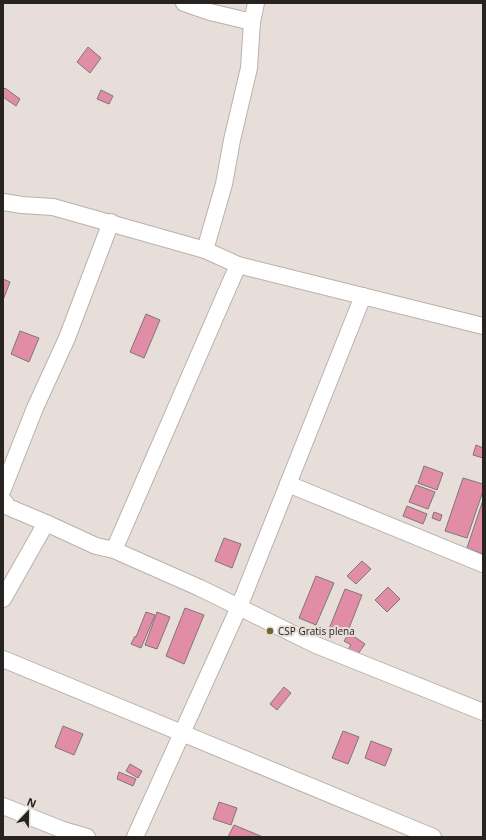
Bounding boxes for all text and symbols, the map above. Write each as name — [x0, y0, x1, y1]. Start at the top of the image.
place label: CSP Gratis plena — [278, 624, 355, 638]
marker: CSP Gratis plena — [265, 626, 275, 636]
north arrow — [8, 792, 48, 832]
text: N — [25, 794, 39, 811]

